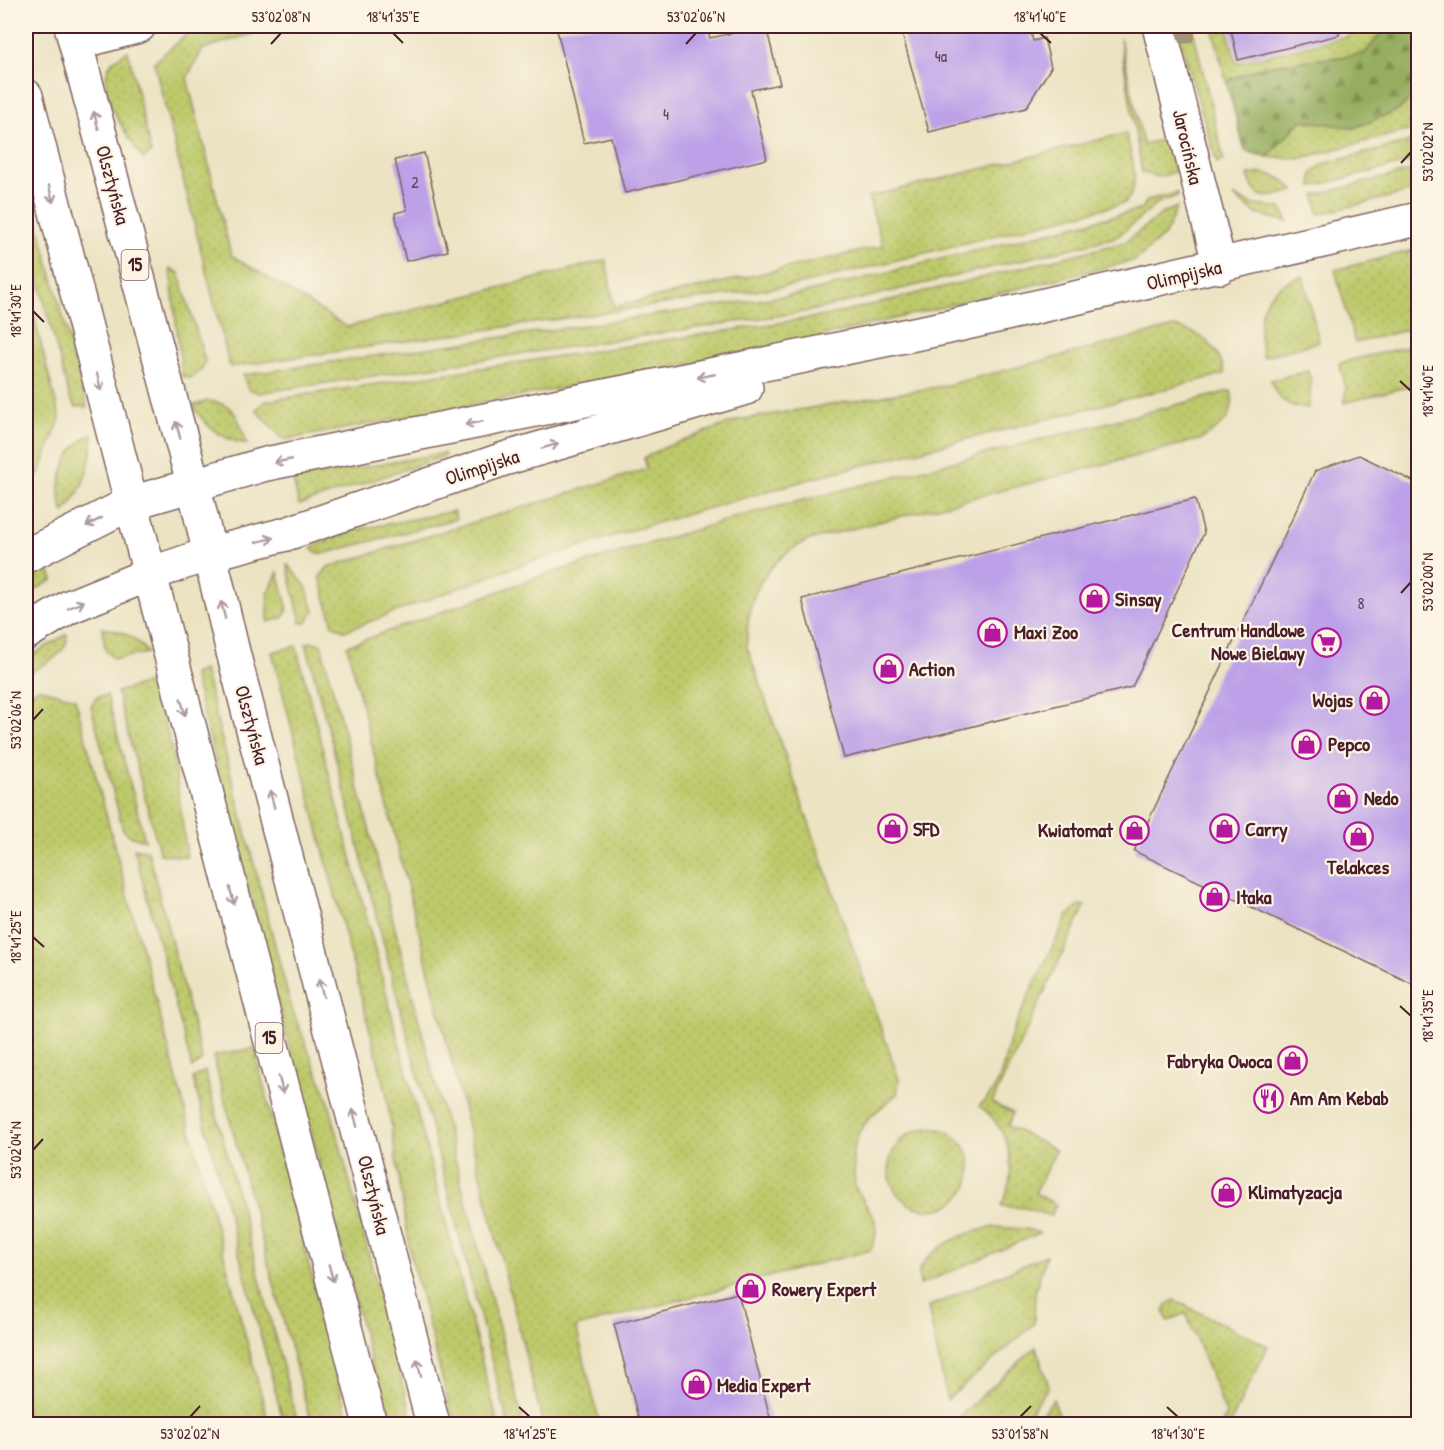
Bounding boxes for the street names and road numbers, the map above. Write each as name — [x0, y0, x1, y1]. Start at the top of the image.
street label: Jarocińska — [1167, 107, 1210, 187]
street label: Olsztyńska — [90, 142, 137, 228]
road number: 15 — [122, 250, 148, 280]
street label: Olimpijska — [1144, 253, 1224, 296]
street label: Olimpijska — [441, 442, 522, 491]
street label: Olsztyńska — [229, 682, 276, 768]
road number: 15 — [256, 1023, 282, 1053]
street label: Olsztyńska — [352, 1152, 397, 1238]

